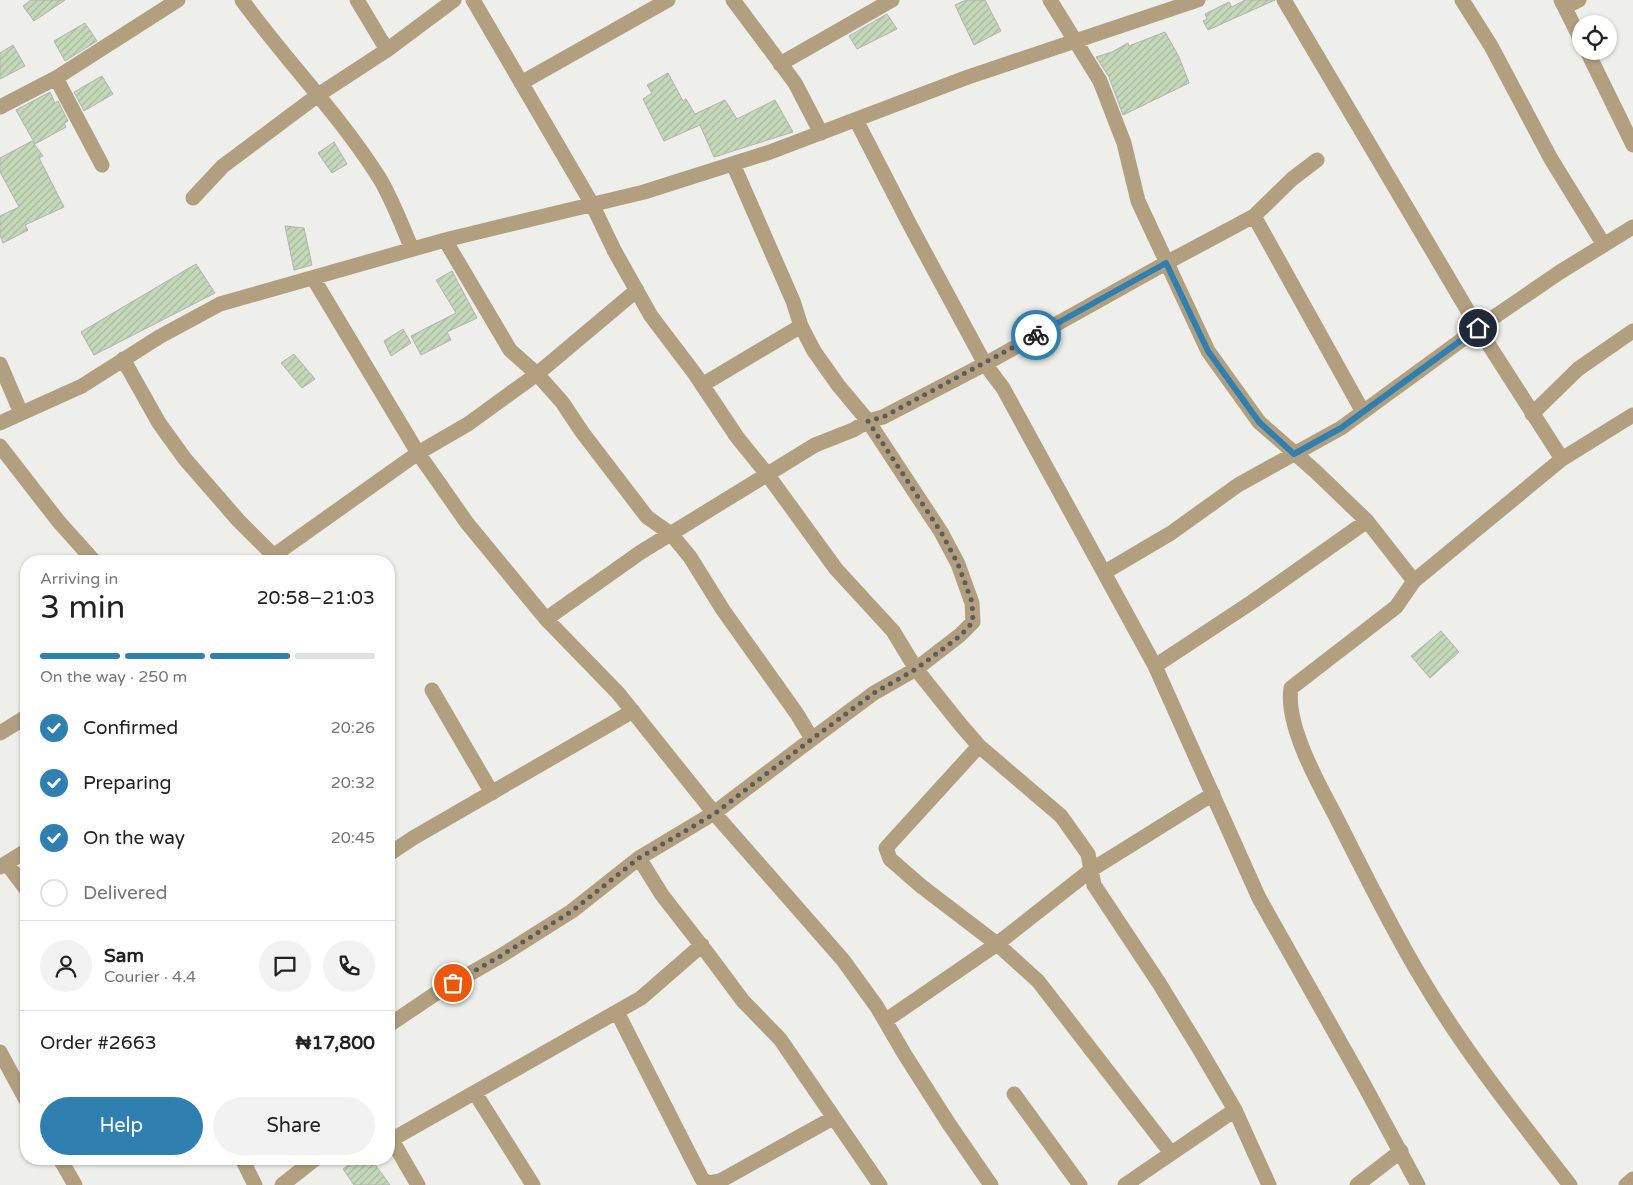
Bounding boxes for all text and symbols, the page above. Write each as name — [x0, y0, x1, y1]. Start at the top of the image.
map controls — [1572, 15, 1617, 60]
button: locate — [1572, 15, 1617, 60]
pin — [1457, 307, 1499, 349]
courier — [1011, 310, 1061, 360]
icon: home — [1464, 314, 1492, 342]
icon: bike — [1022, 321, 1050, 349]
text: Arriving in — [40, 569, 118, 589]
text: 20:58–21:03 — [257, 587, 375, 609]
text: 3 min — [40, 589, 125, 627]
text: On the way · 250 m — [40, 667, 187, 687]
icon: check — [40, 714, 68, 742]
text: Confirmed — [83, 717, 178, 739]
text: 20:26 — [331, 718, 375, 738]
icon: check — [40, 769, 68, 797]
text: Preparing — [83, 772, 172, 794]
text: 20:32 — [331, 773, 375, 793]
icon: check — [40, 824, 68, 852]
text: On the way — [83, 827, 185, 849]
text: 20:45 — [331, 828, 375, 848]
text: Delivered — [83, 882, 168, 904]
button: person — [40, 940, 92, 992]
button: chat — [259, 940, 311, 992]
button: phone — [323, 940, 375, 992]
text: Sam — [104, 945, 144, 967]
pin — [432, 962, 474, 1004]
text: Courier · 4.4 — [104, 967, 196, 987]
icon: bag — [439, 969, 467, 997]
text: Order #2663 — [40, 1032, 157, 1054]
text: ₦17,800 — [296, 1032, 375, 1054]
button: Help — [40, 1097, 203, 1155]
button: Share — [213, 1097, 375, 1155]

